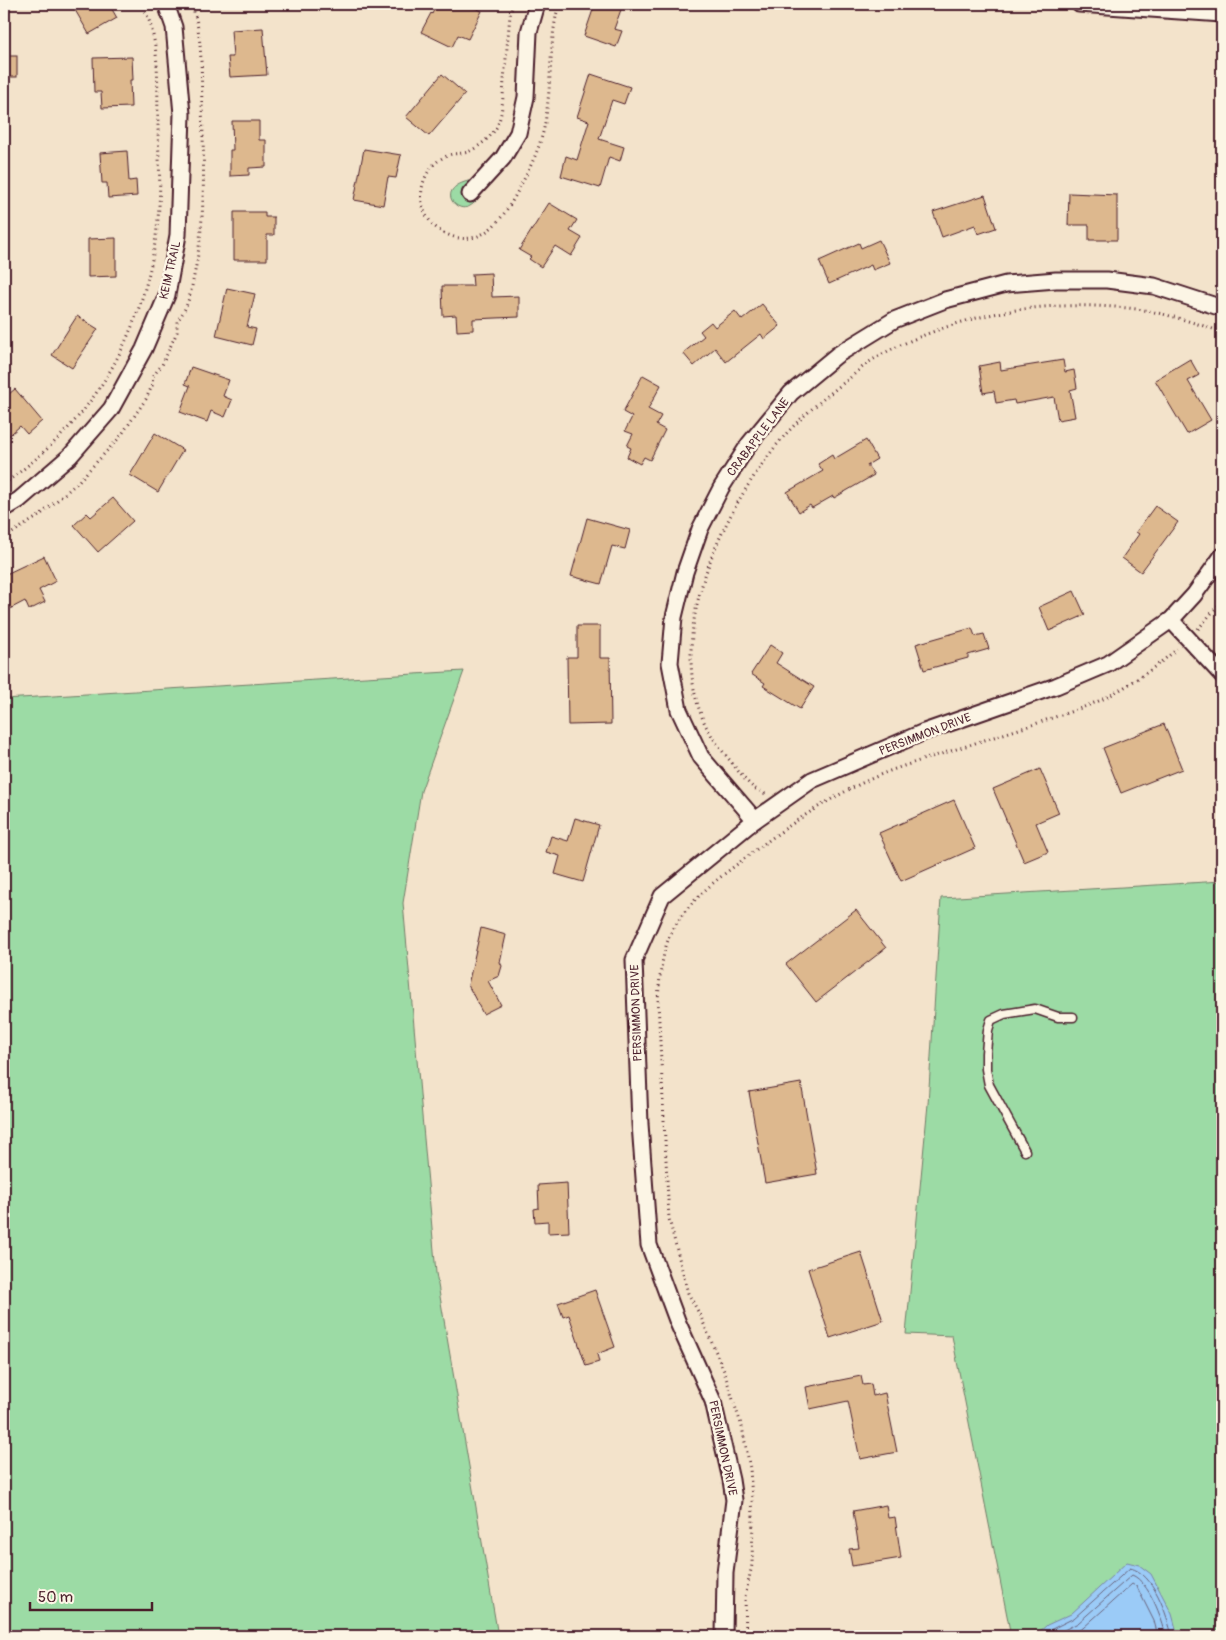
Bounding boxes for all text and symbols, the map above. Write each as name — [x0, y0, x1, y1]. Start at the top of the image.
street label: KEIM TRAIL — [156, 239, 185, 301]
street label: CRABAPPLE LANE — [724, 395, 793, 479]
street label: PERSIMMON DRIVE — [877, 710, 973, 759]
street label: PERSIMMON DRIVE — [627, 964, 646, 1062]
street label: PERSIMMON DRIVE — [705, 1399, 740, 1497]
scale bar — [30, 1580, 152, 1612]
text: 50 m — [38, 1588, 73, 1607]

